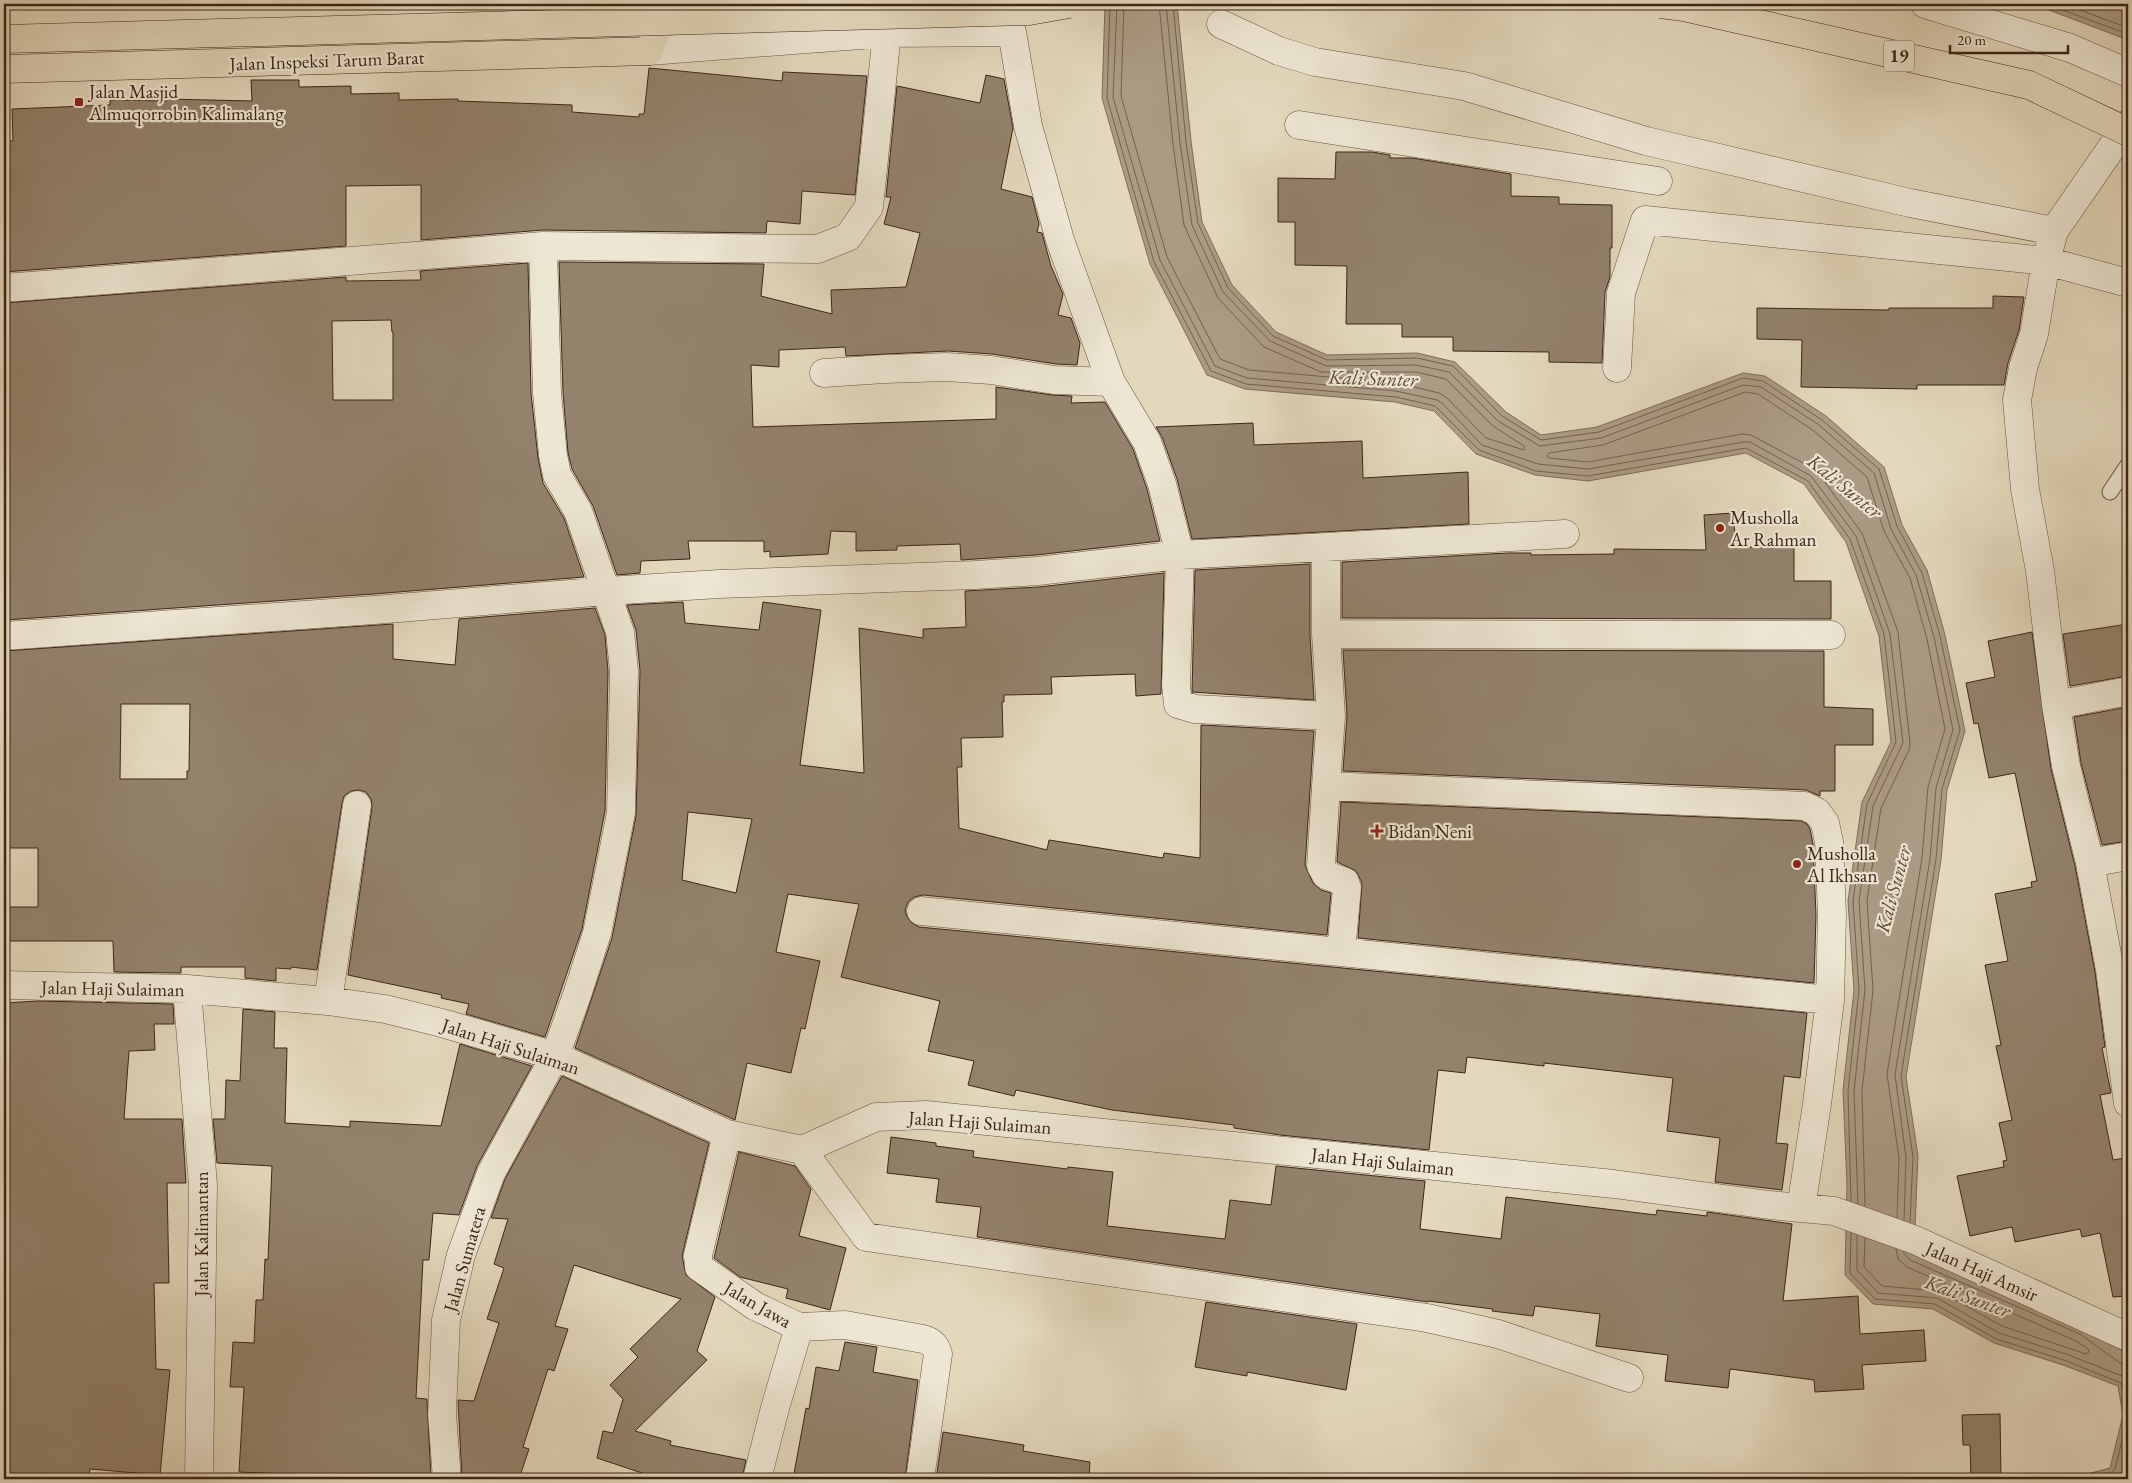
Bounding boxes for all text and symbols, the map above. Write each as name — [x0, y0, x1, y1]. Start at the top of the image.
scale bar — [1950, 22, 2067, 54]
text: 20 m — [1957, 30, 1986, 49]
road number: 19 — [1884, 40, 1914, 72]
street label: Jalan Inspeksi Tarum Barat — [227, 45, 425, 76]
place label: Jalan Masjid Almuqorrobin Kalimalang — [87, 79, 284, 126]
marker: Jalan Masjid Almuqorrobin Kalimalang — [73, 96, 85, 108]
water label: Kali Sunter — [1327, 363, 1419, 393]
water label: Kali Sunter — [1801, 447, 1889, 525]
place label: Musholla Ar Rahman — [1729, 505, 1817, 552]
marker: Musholla Ar Rahman — [1714, 522, 1726, 534]
place label: Bidan Neni — [1388, 819, 1472, 844]
marker: Bidan Neni — [1370, 824, 1384, 838]
place label: Musholla Al Ikhsan — [1806, 841, 1877, 888]
water label: Kali Sunter — [1869, 841, 1917, 936]
marker: Musholla Al Ikhsan — [1791, 858, 1803, 870]
street label: Jalan Haji Sulaiman — [39, 975, 185, 1002]
street label: Jalan Haji Sulaiman — [437, 1012, 583, 1081]
street label: Jalan Haji Sulaiman — [905, 1105, 1052, 1140]
street label: Jalan Haji Sulaiman — [1308, 1141, 1456, 1181]
street label: Jalan Kalimantan — [189, 1171, 214, 1299]
street label: Jalan Sumatera — [437, 1203, 492, 1317]
street label: Jalan Haji Amsir — [1920, 1235, 2043, 1308]
water label: Kali Sunter — [1921, 1268, 2016, 1324]
street label: Jalan Jawa — [718, 1274, 796, 1334]

